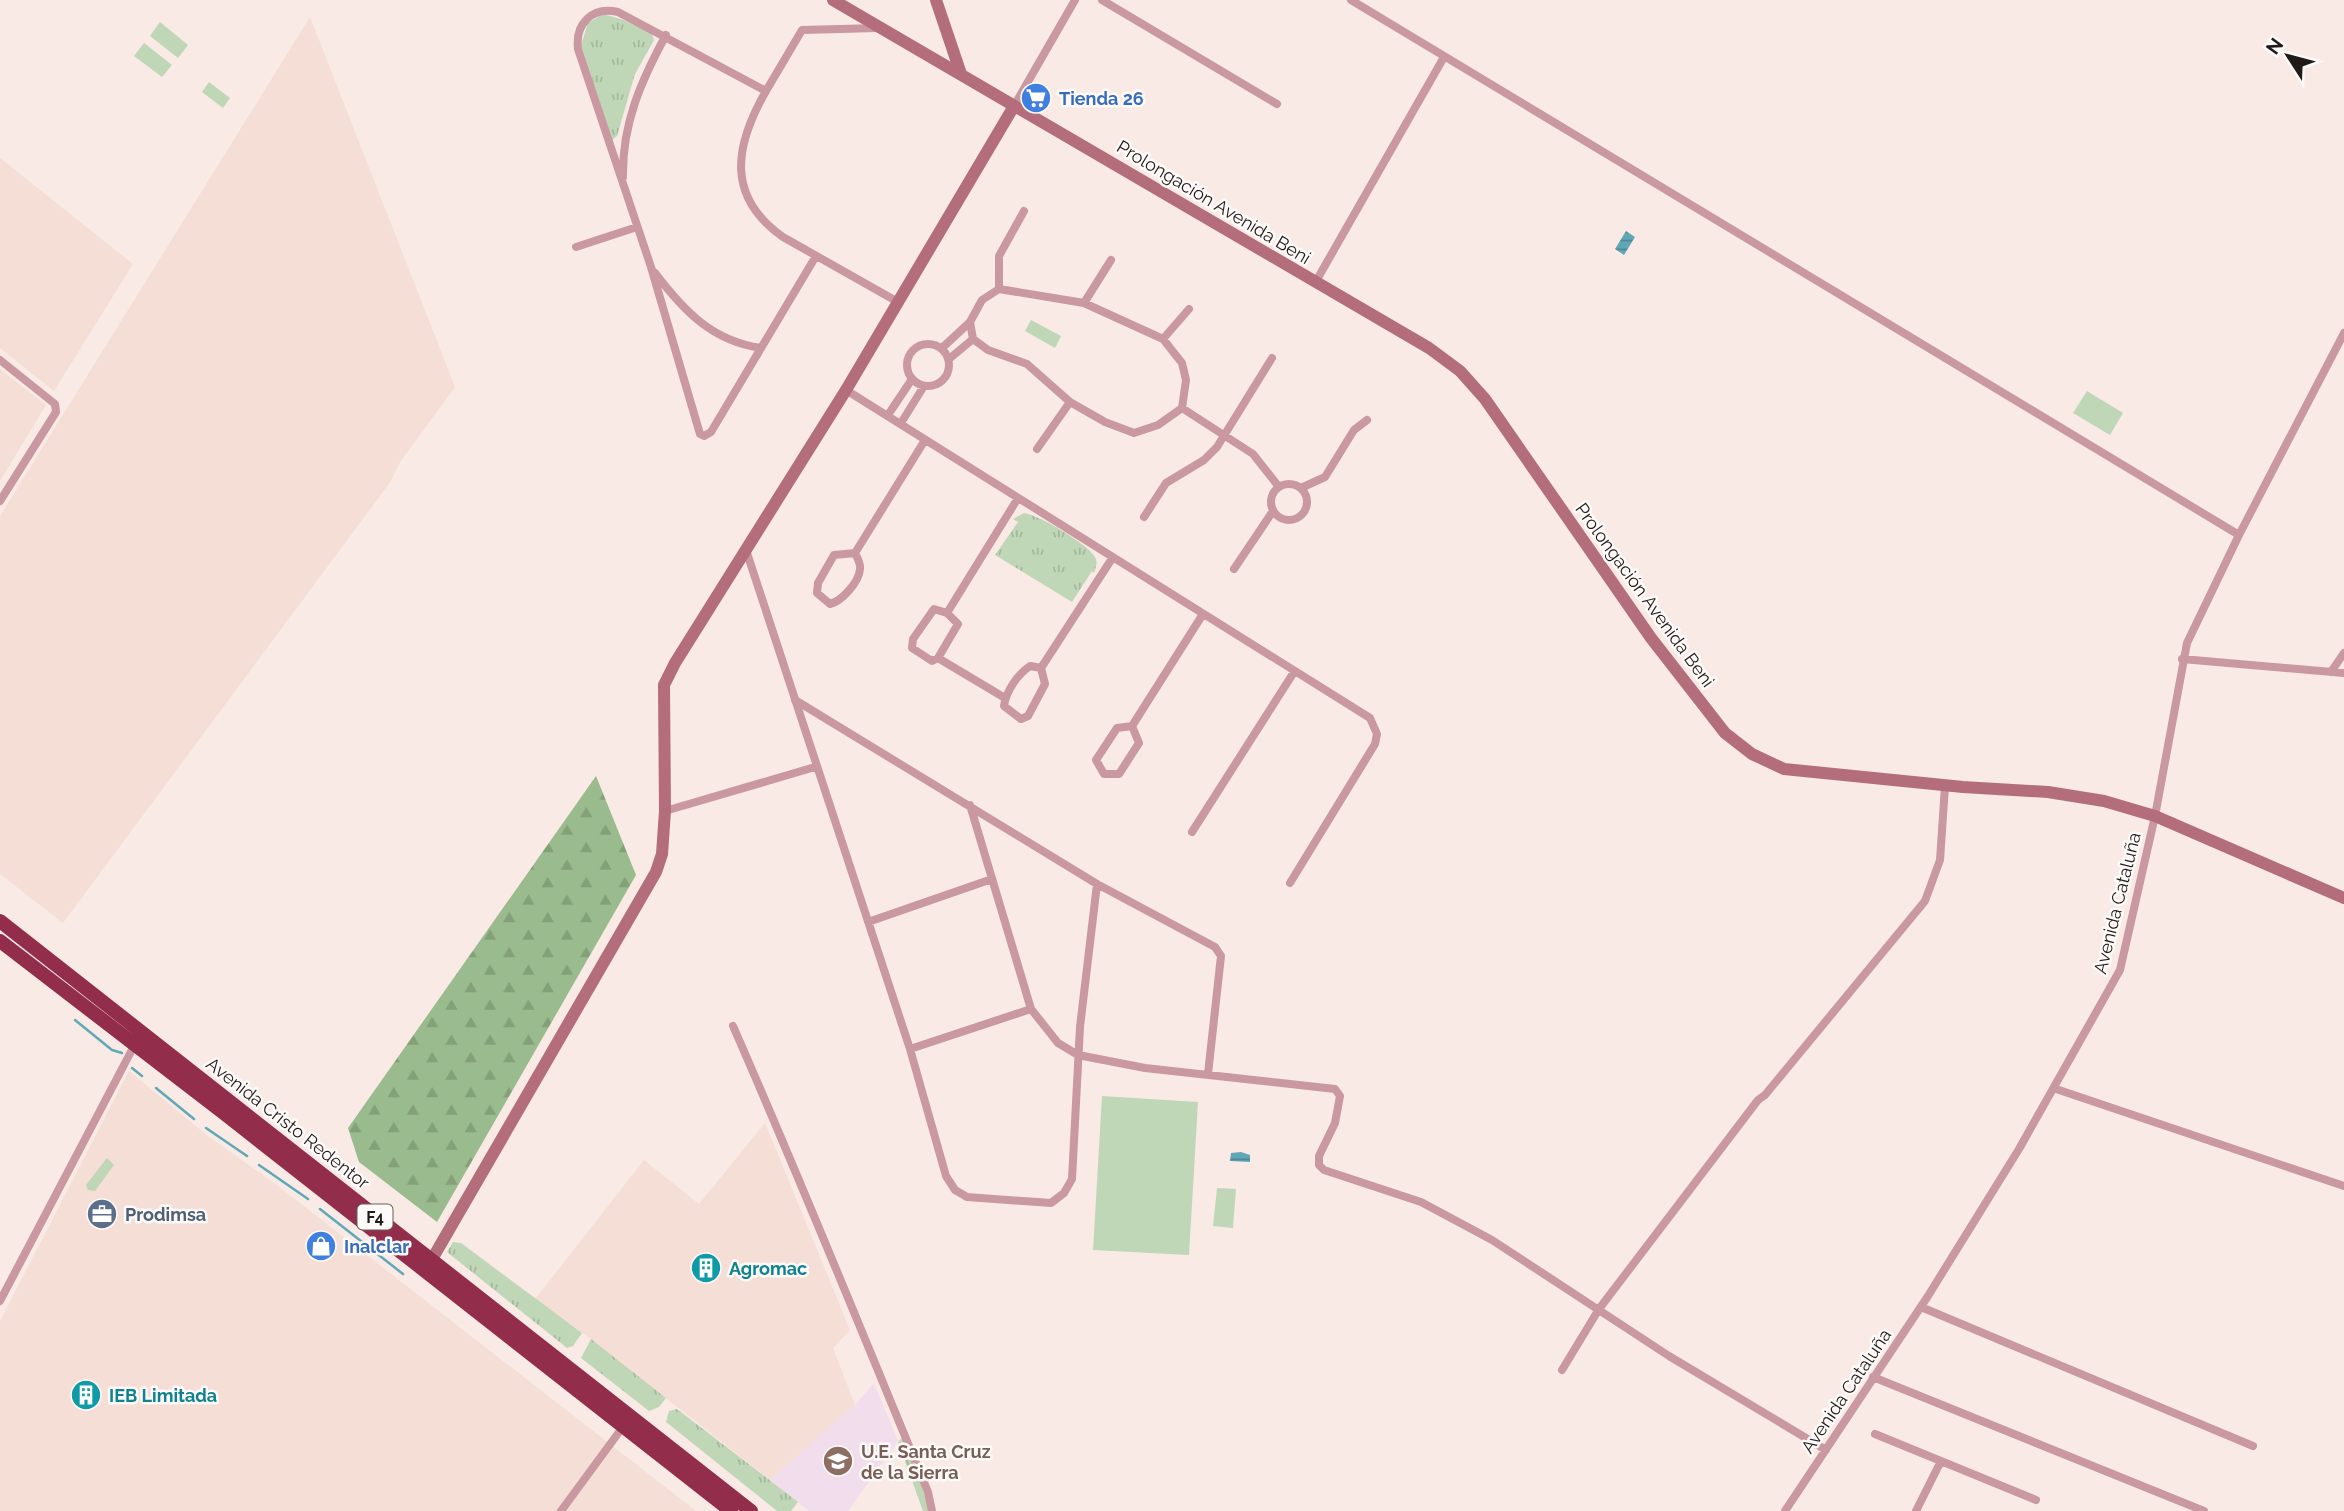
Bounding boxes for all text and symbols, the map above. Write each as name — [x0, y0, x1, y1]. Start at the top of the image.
north arrow — [2253, 21, 2323, 91]
text: N — [2261, 34, 2287, 58]
supermarket icon: Tienda 26 — [1019, 81, 1053, 115]
place label: Tienda 26 — [1059, 88, 1144, 109]
street label: Prolongación Avenida Beni — [1113, 136, 1315, 268]
street label: Prolongación Avenida Beni — [1571, 499, 1719, 691]
street label: Avenida Cataluña — [2089, 830, 2145, 976]
street label: Avenida Cristo Redentor — [202, 1053, 374, 1194]
office icon: Prodimsa — [85, 1197, 119, 1231]
place label: Prodimsa — [125, 1204, 206, 1225]
road number: F4 — [358, 1204, 392, 1230]
shop icon: Inalclar — [304, 1229, 338, 1263]
place label: Inalclar — [344, 1236, 409, 1257]
building icon: Agromac — [689, 1251, 723, 1285]
place label: Agromac — [729, 1258, 807, 1279]
street label: Avenida Cataluña — [1797, 1325, 1895, 1457]
building icon: IEB Limitada — [69, 1378, 103, 1412]
place label: IEB Limitada — [109, 1385, 217, 1406]
place label: U.E. Santa Cruz de la Sierra — [861, 1441, 991, 1483]
school or university icon: U.E. Santa Cruz de la Sierra — [821, 1444, 855, 1478]

